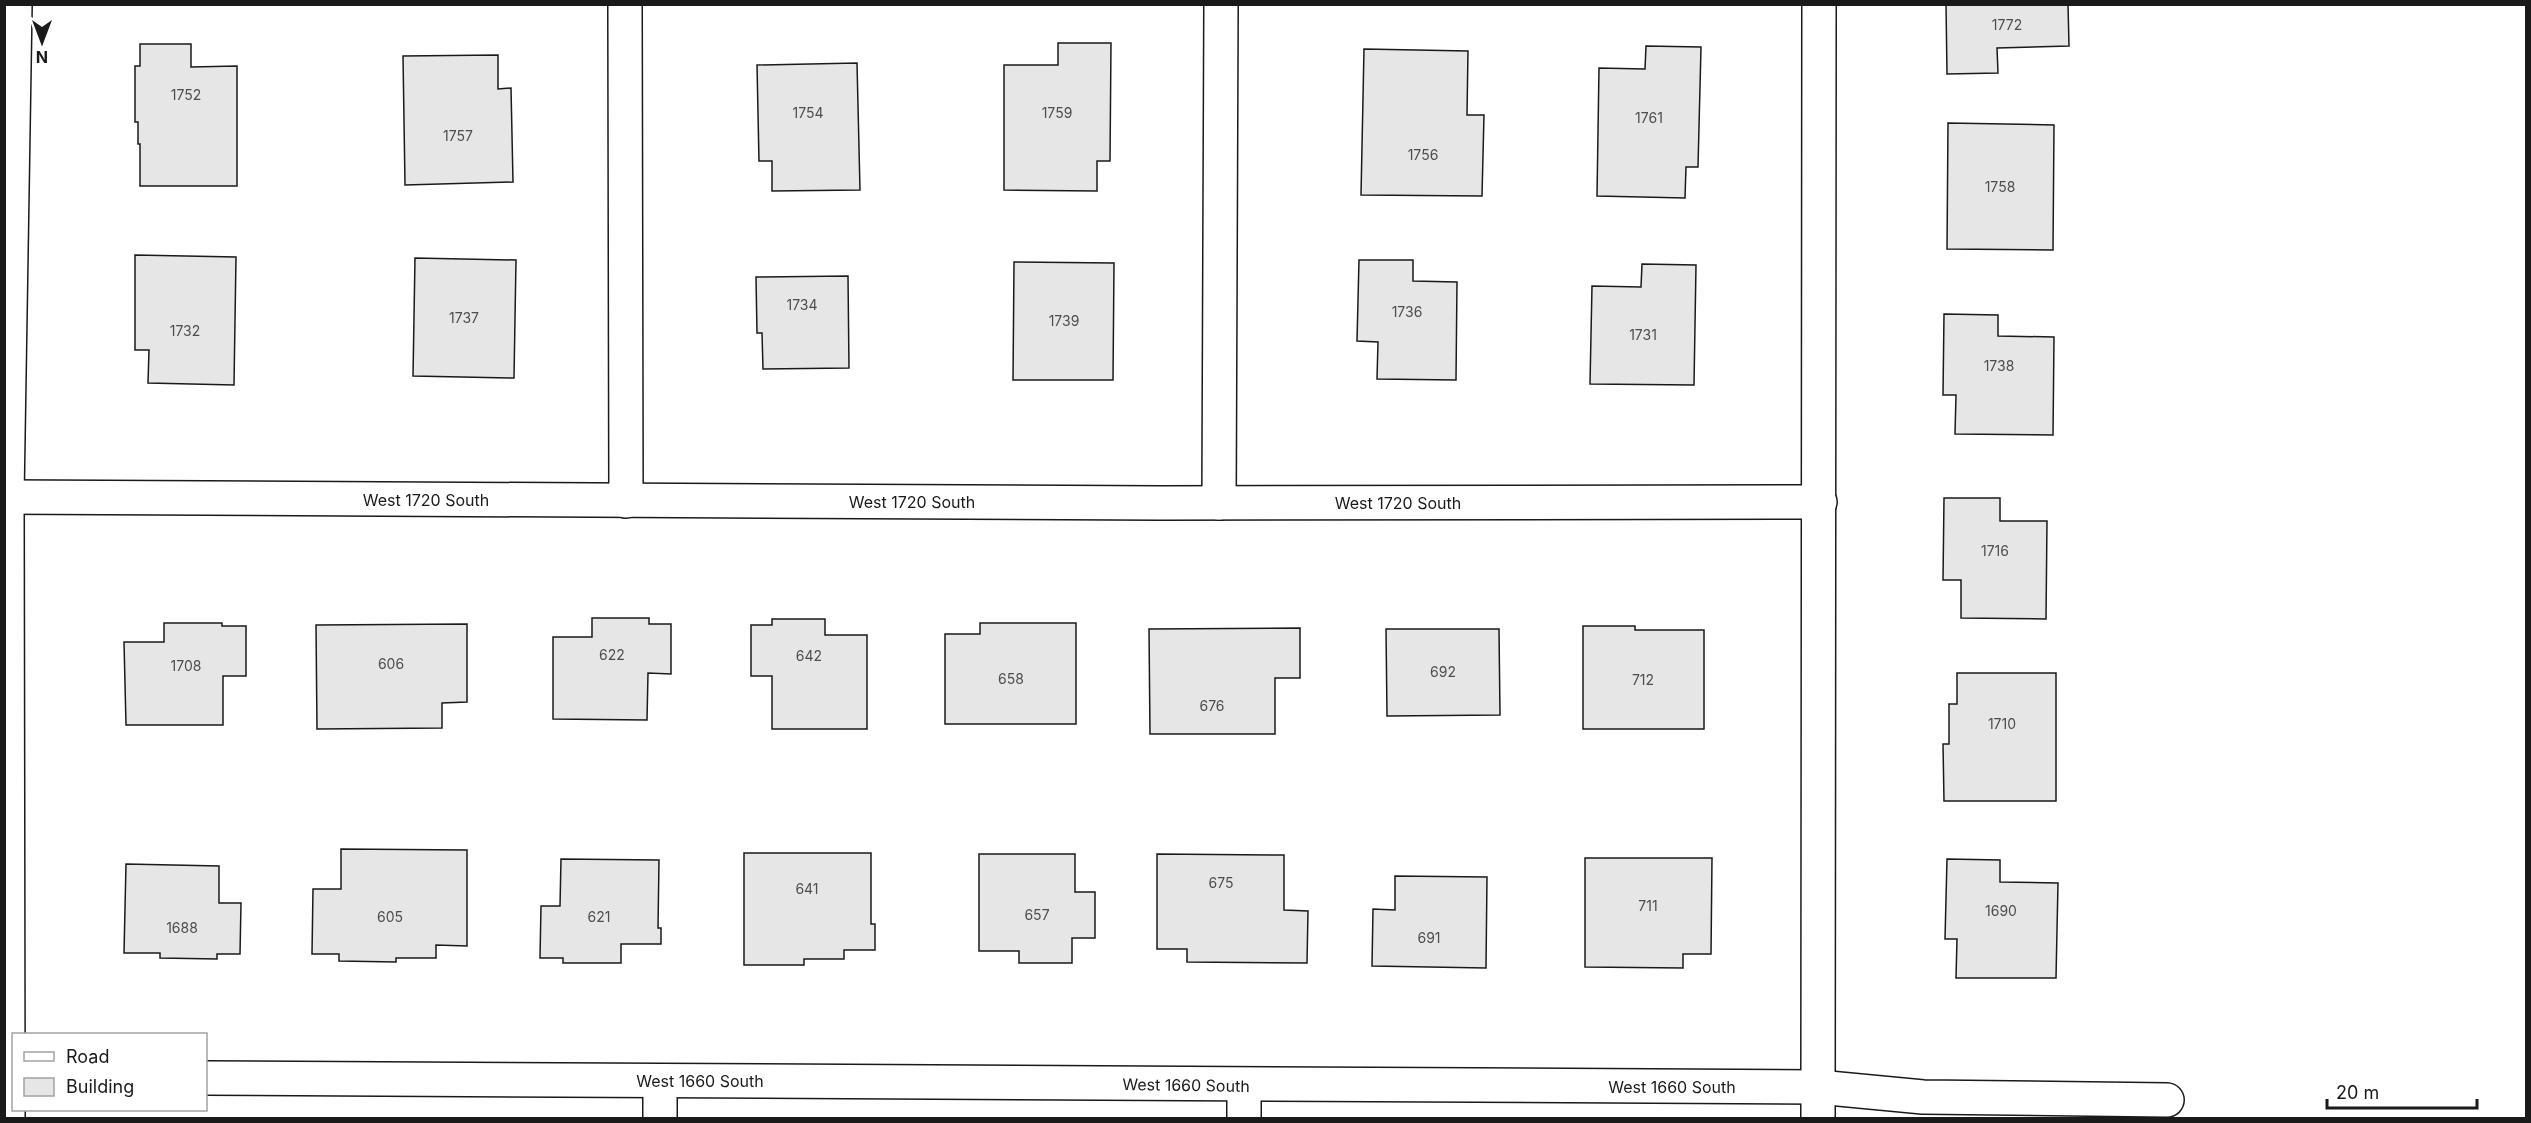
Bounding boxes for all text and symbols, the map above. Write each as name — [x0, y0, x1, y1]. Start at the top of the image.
north arrow — [12, 12, 72, 72]
house number: 1772 — [1992, 16, 2022, 33]
text: N — [36, 47, 48, 67]
house number: 1752 — [171, 86, 201, 103]
house number: 1754 — [792, 104, 824, 121]
house number: 1759 — [1042, 104, 1072, 121]
house number: 1761 — [1635, 109, 1663, 126]
house number: 1757 — [443, 127, 473, 144]
house number: 1756 — [1408, 146, 1438, 163]
house number: 1758 — [1985, 178, 2015, 195]
house number: 1734 — [786, 296, 818, 313]
house number: 1736 — [1392, 303, 1422, 320]
house number: 1737 — [449, 309, 479, 326]
house number: 1739 — [1049, 312, 1079, 329]
house number: 1732 — [170, 322, 200, 339]
house number: 1731 — [1629, 326, 1657, 343]
house number: 1738 — [1984, 357, 2014, 374]
street label: West 1720 South — [363, 490, 489, 510]
street label: West 1720 South — [849, 492, 975, 512]
street label: West 1720 South — [1335, 493, 1461, 513]
house number: 1716 — [1981, 542, 2009, 559]
house number: 622 — [599, 646, 625, 663]
house number: 642 — [796, 647, 822, 664]
house number: 606 — [378, 655, 404, 672]
house number: 1708 — [171, 657, 201, 674]
house number: 692 — [1430, 663, 1456, 680]
house number: 658 — [998, 670, 1024, 687]
house number: 712 — [1632, 671, 1654, 688]
house number: 676 — [1199, 697, 1225, 714]
house number: 1710 — [1988, 715, 2016, 732]
house number: 675 — [1209, 874, 1233, 891]
house number: 641 — [795, 880, 819, 897]
house number: 711 — [1638, 897, 1658, 914]
house number: 1690 — [1985, 902, 2017, 919]
house number: 657 — [1024, 906, 1050, 923]
house number: 605 — [377, 908, 403, 925]
house number: 621 — [588, 908, 610, 925]
house number: 1688 — [166, 919, 198, 936]
house number: 691 — [1417, 929, 1441, 946]
legend — [12, 1033, 207, 1111]
text: Road — [66, 1046, 109, 1067]
street label: West 1660 South — [636, 1071, 764, 1091]
scale bar — [2327, 1072, 2477, 1110]
street label: West 1660 South — [1122, 1074, 1250, 1096]
text: Building — [66, 1076, 134, 1097]
street label: West 1660 South — [1608, 1077, 1736, 1097]
text: 20 m — [2336, 1082, 2379, 1103]

